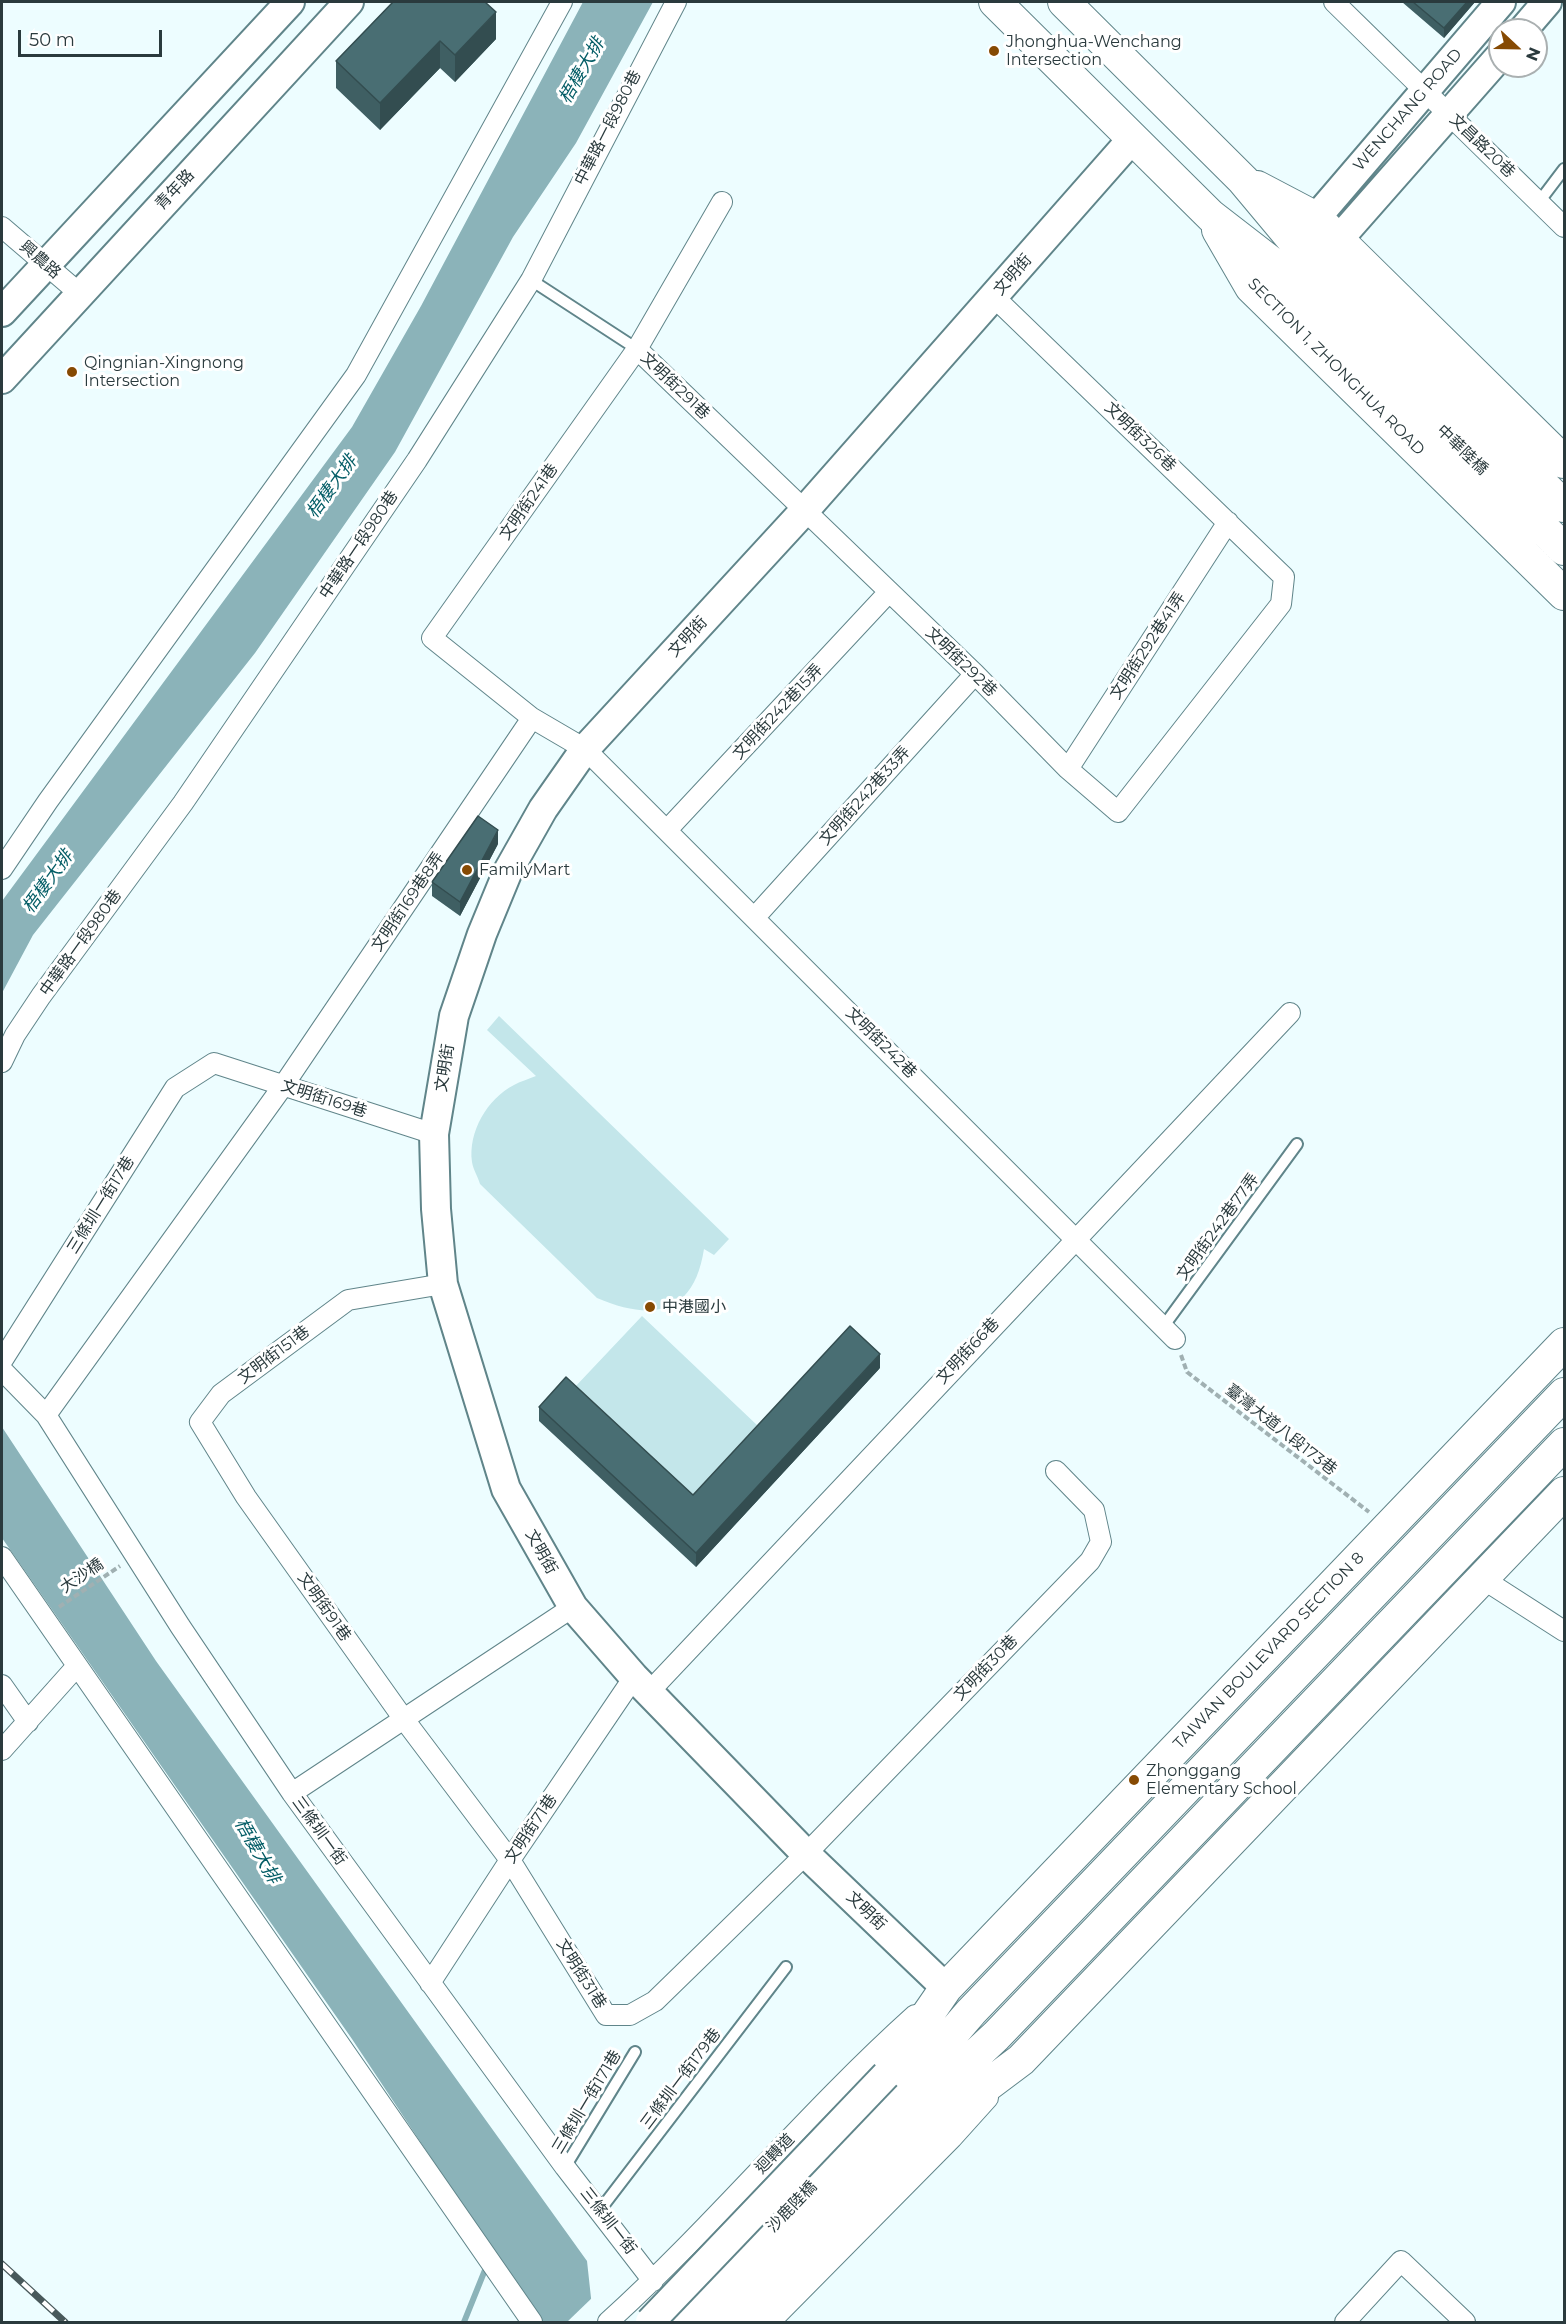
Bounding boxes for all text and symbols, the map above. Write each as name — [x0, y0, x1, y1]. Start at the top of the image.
scale bar — [21, 18, 165, 56]
north arrow — [1488, 18, 1548, 78]
text: 50 m — [29, 29, 75, 51]
place label: Jhonghua-Wenchang Intersection — [1006, 32, 1182, 70]
water label: 梧棲大排 — [555, 34, 609, 108]
marker: Jhonghua-Wenchang Intersection — [987, 44, 1001, 58]
street label: WENCHANG ROAD — [1350, 45, 1466, 175]
text: N — [1522, 45, 1545, 64]
street label: 中華路一段980巷 — [571, 67, 645, 189]
street label: 文昌路20巷 — [1445, 110, 1519, 182]
street label: 青年路 — [152, 166, 198, 214]
street label: 興農路 — [16, 237, 64, 283]
street label: 文明街 — [990, 251, 1036, 299]
street label: SECTION 1, ZHONGHUA ROAD — [1243, 274, 1429, 460]
street label: 文明街291巷 — [636, 348, 714, 424]
place label: Qingnian-Xingnong Intersection — [84, 353, 244, 391]
marker: Qingnian-Xingnong Intersection — [65, 365, 79, 379]
street label: 文明街326巷 — [1100, 398, 1180, 476]
street label: 中華陸橋 — [1432, 421, 1492, 479]
water label: 梧棲大排 — [302, 452, 362, 522]
street label: 文明街241巷 — [496, 460, 562, 544]
street label: 中華路一段980巷 — [316, 487, 402, 603]
street label: 文明街292巷41弄 — [1106, 589, 1190, 703]
street label: 文明街 — [665, 613, 711, 661]
street label: 文明街292巷 — [921, 623, 1001, 701]
street label: 文明街242巷15弄 — [729, 660, 827, 764]
street label: 文明街242巷33弄 — [816, 743, 914, 849]
water label: 梧棲大排 — [18, 847, 78, 917]
street label: 文明街169巷8弄 — [368, 849, 448, 955]
place label: FamilyMart — [479, 860, 570, 880]
marker: FamilyMart — [460, 863, 474, 877]
street label: 中華路一段980巷 — [36, 886, 126, 1000]
street label: 文明街242巷 — [842, 1004, 920, 1082]
street label: 文明街 — [432, 1043, 458, 1093]
street label: 文明街169巷 — [279, 1076, 369, 1122]
street label: 三條圳一街17巷 — [63, 1153, 139, 1257]
street label: 文明街242巷77弄 — [1173, 1170, 1263, 1284]
place label: 中港國小 — [662, 1297, 726, 1317]
marker: 中港國小 — [643, 1300, 657, 1314]
street label: 文明街66巷 — [933, 1314, 1003, 1388]
street label: 文明街151巷 — [234, 1322, 314, 1388]
street label: 臺灣大道八段173巷 — [1221, 1381, 1341, 1479]
street label: 文明街 — [521, 1526, 561, 1578]
street label: TAIWAN BOULEVARD SECTION 8 — [1170, 1549, 1368, 1753]
street label: 大沙橋 — [57, 1555, 107, 1597]
street label: 文明街91巷 — [293, 1569, 355, 1645]
street label: 文明街30巷 — [950, 1631, 1022, 1705]
place label: Zhonggang Elementary School — [1146, 1761, 1297, 1799]
marker: Zhonggang Elementary School — [1127, 1773, 1141, 1787]
street label: 文明街71巷 — [501, 1791, 561, 1867]
street label: 三條圳一街 — [288, 1793, 350, 1869]
water label: 梧棲大排 — [230, 1814, 284, 1888]
street label: 文明街 — [842, 1887, 890, 1935]
street label: 文明街31巷 — [552, 1935, 610, 2013]
street label: 三條圳一街179巷 — [637, 2025, 725, 2133]
street label: 三條圳一街171巷 — [549, 2047, 625, 2157]
street label: 迴轉道 — [751, 2130, 799, 2178]
street label: 沙鹿陸橋 — [763, 2177, 821, 2237]
street label: 三條圳一街 — [576, 2184, 640, 2258]

